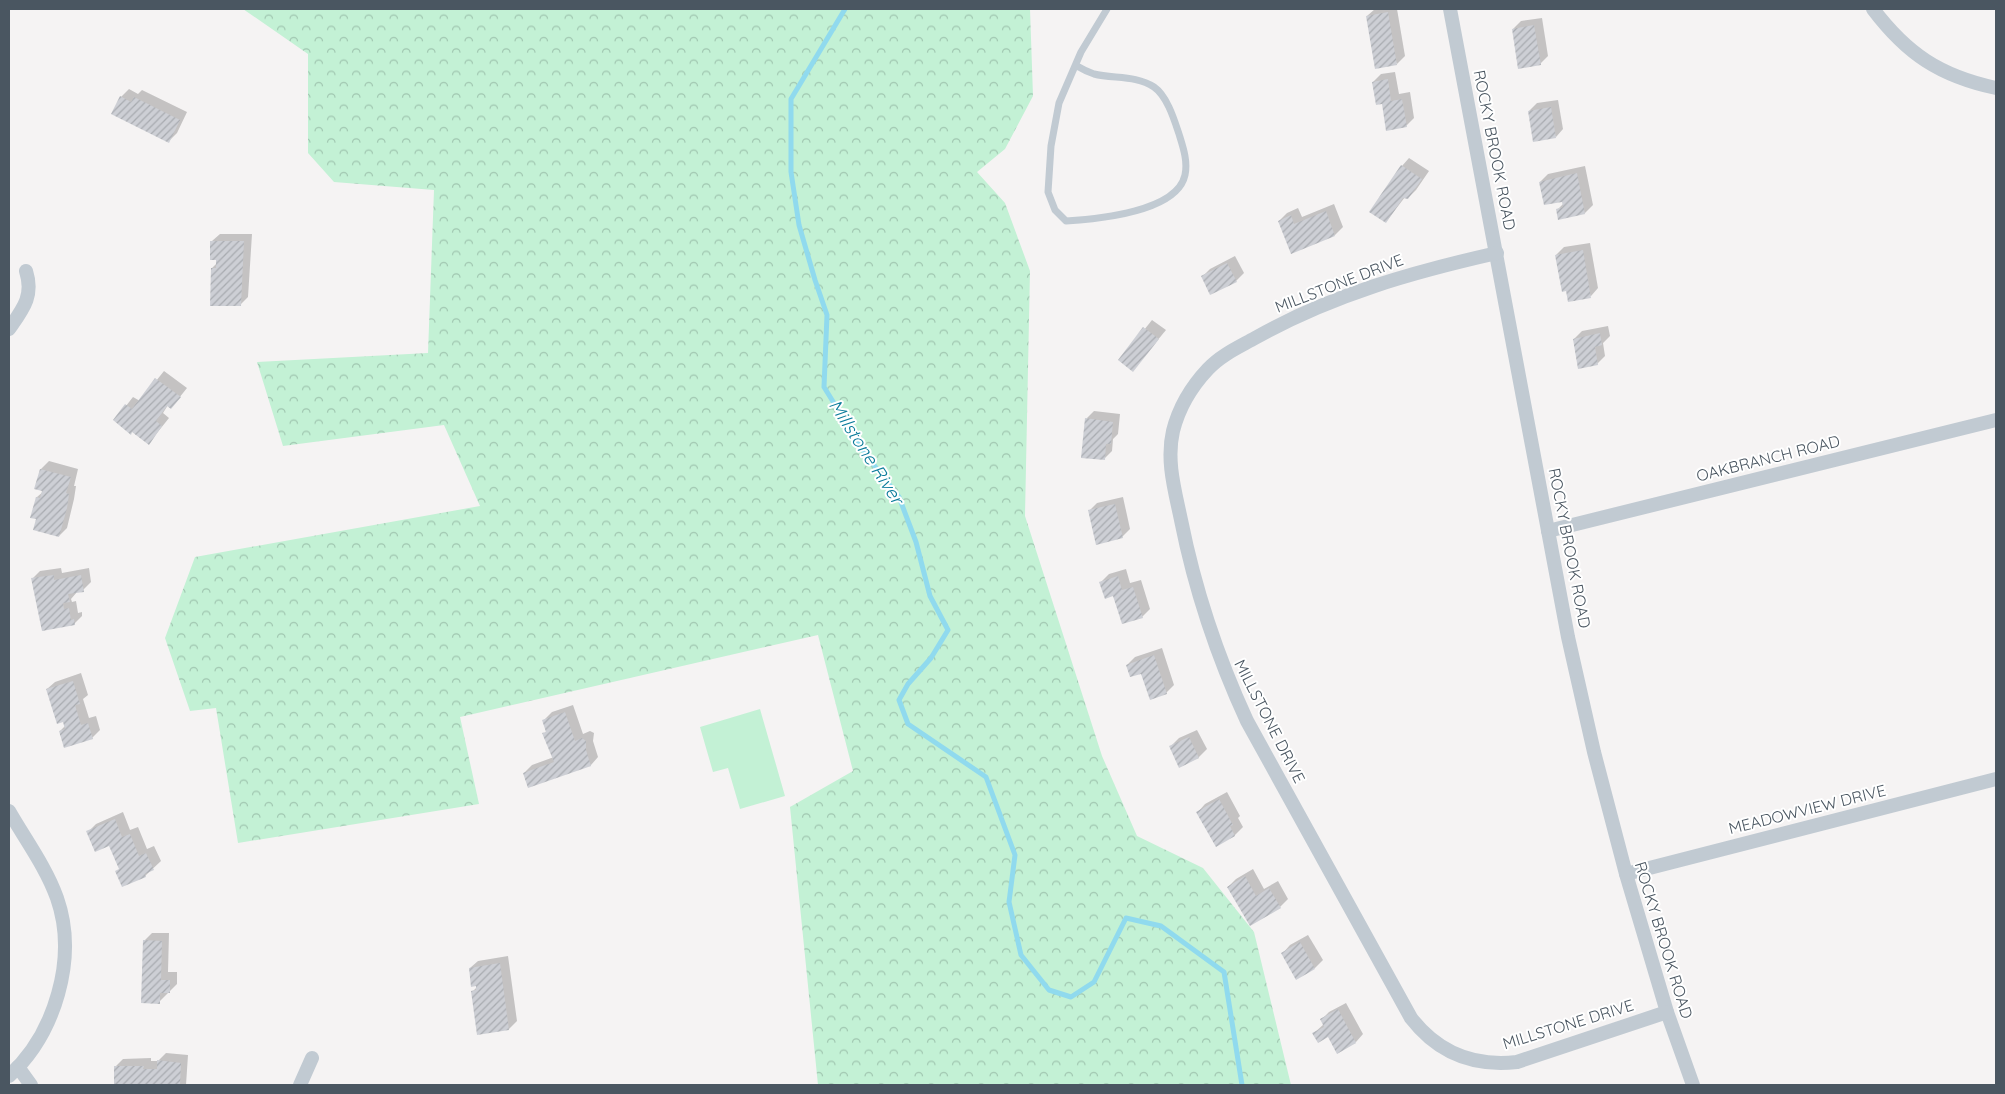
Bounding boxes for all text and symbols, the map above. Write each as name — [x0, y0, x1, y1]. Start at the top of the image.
street label: ROCKY BROOK ROAD — [1470, 68, 1520, 232]
street label: MILLSTONE DRIVE — [1272, 249, 1406, 317]
water label: Millstone River — [824, 395, 910, 510]
street label: OAKBRANCH ROAD — [1694, 430, 1842, 486]
street label: ROCKY BROOK ROAD — [1545, 466, 1595, 630]
street label: MILLSTONE DRIVE — [1230, 656, 1310, 786]
street label: MEADOWVIEW DRIVE — [1726, 780, 1888, 838]
street label: ROCKY BROOK ROAD — [1631, 859, 1697, 1021]
street label: MILLSTONE DRIVE — [1500, 995, 1636, 1053]

